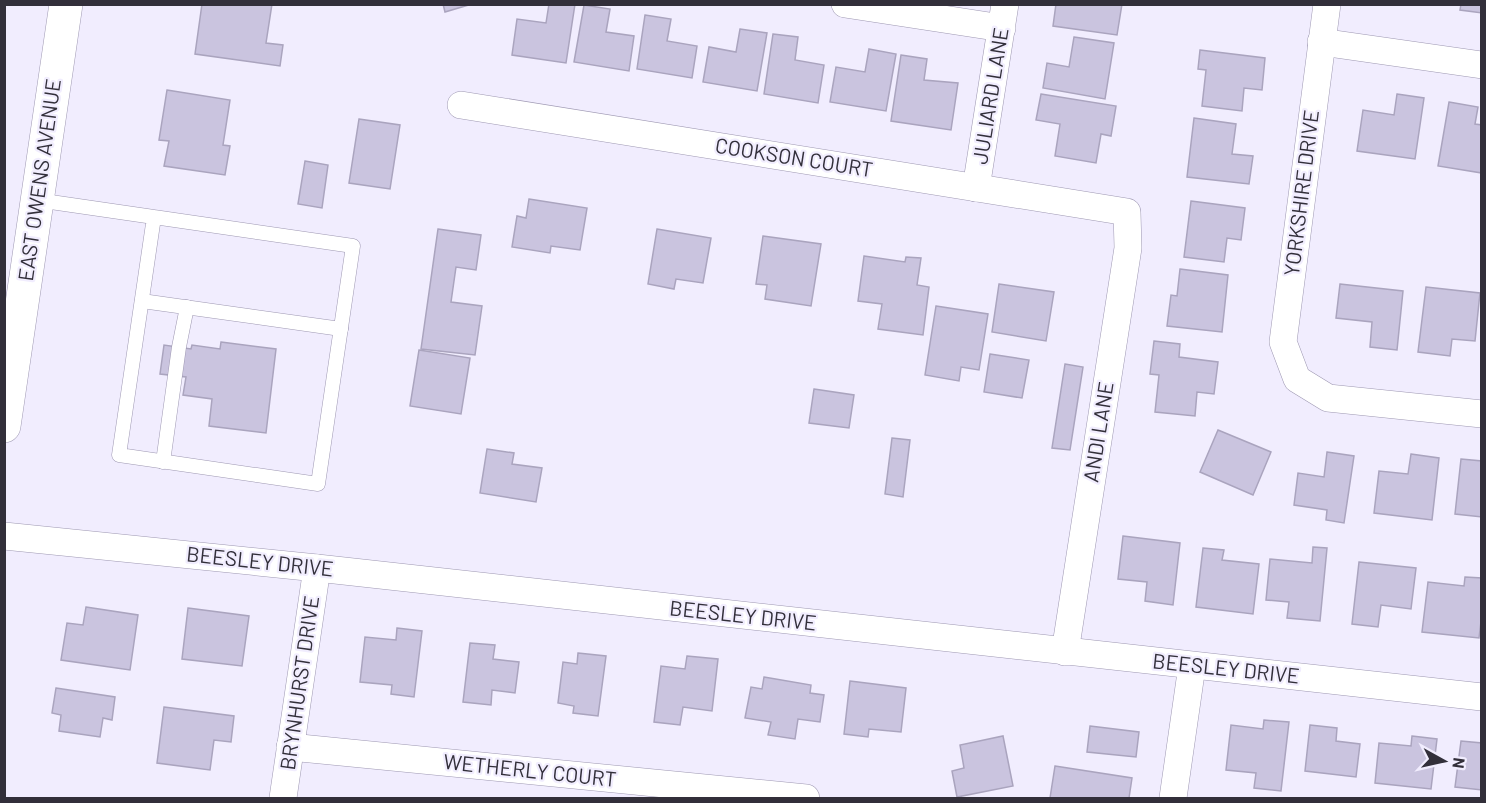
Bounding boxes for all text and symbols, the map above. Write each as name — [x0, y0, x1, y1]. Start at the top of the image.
street label: JULIARD LANE — [966, 26, 1013, 166]
street label: EAST OWENS AVENUE — [12, 77, 65, 283]
street label: YORKSHIRE DRIVE — [1278, 108, 1323, 277]
street label: COOKSON COURT — [714, 132, 875, 181]
street label: ANDI LANE — [1077, 380, 1118, 484]
street label: BEESLEY DRIVE — [185, 540, 335, 581]
street label: BRYNHURST DRIVE — [274, 594, 323, 772]
street label: BEESLEY DRIVE — [668, 594, 818, 635]
street label: BEESLEY DRIVE — [1151, 647, 1301, 688]
north arrow — [1414, 731, 1474, 791]
street label: WETHERLY COURT — [442, 748, 618, 791]
text: N — [1449, 757, 1469, 770]

